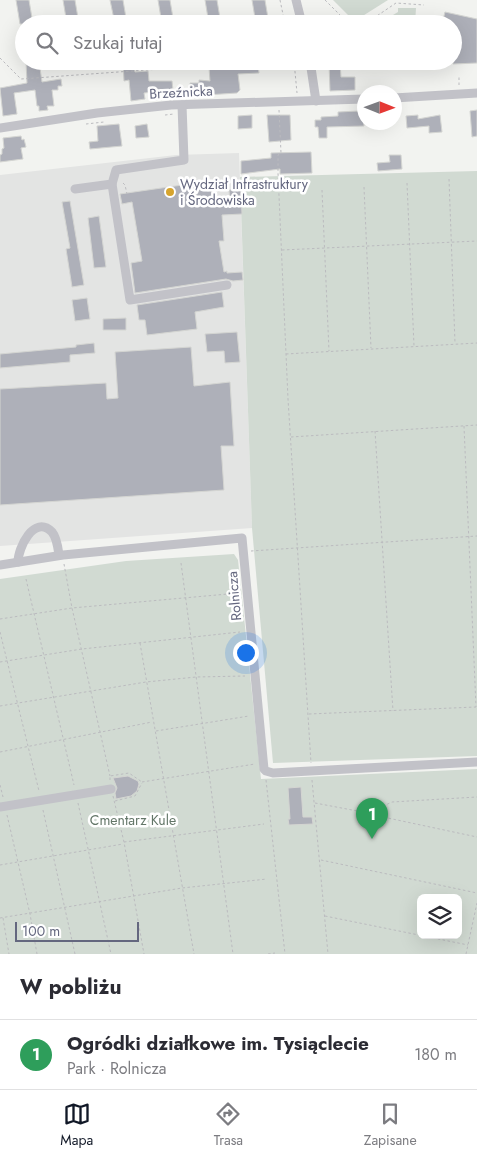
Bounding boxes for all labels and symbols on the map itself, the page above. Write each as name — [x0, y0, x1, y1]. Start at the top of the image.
street label: Brzeźnicka — [149, 80, 213, 104]
north arrow — [357, 85, 402, 130]
place label: Wydział Infrastruktury i Środowiska — [180, 174, 309, 210]
marker: Wydział Infrastruktury i Środowiska — [164, 186, 176, 198]
street label: Rolnicza — [222, 570, 246, 622]
your location — [233, 640, 259, 666]
pin: 1 — [356, 798, 388, 839]
park label: Cmentarz Kule — [90, 810, 176, 830]
scale bar — [15, 919, 139, 942]

